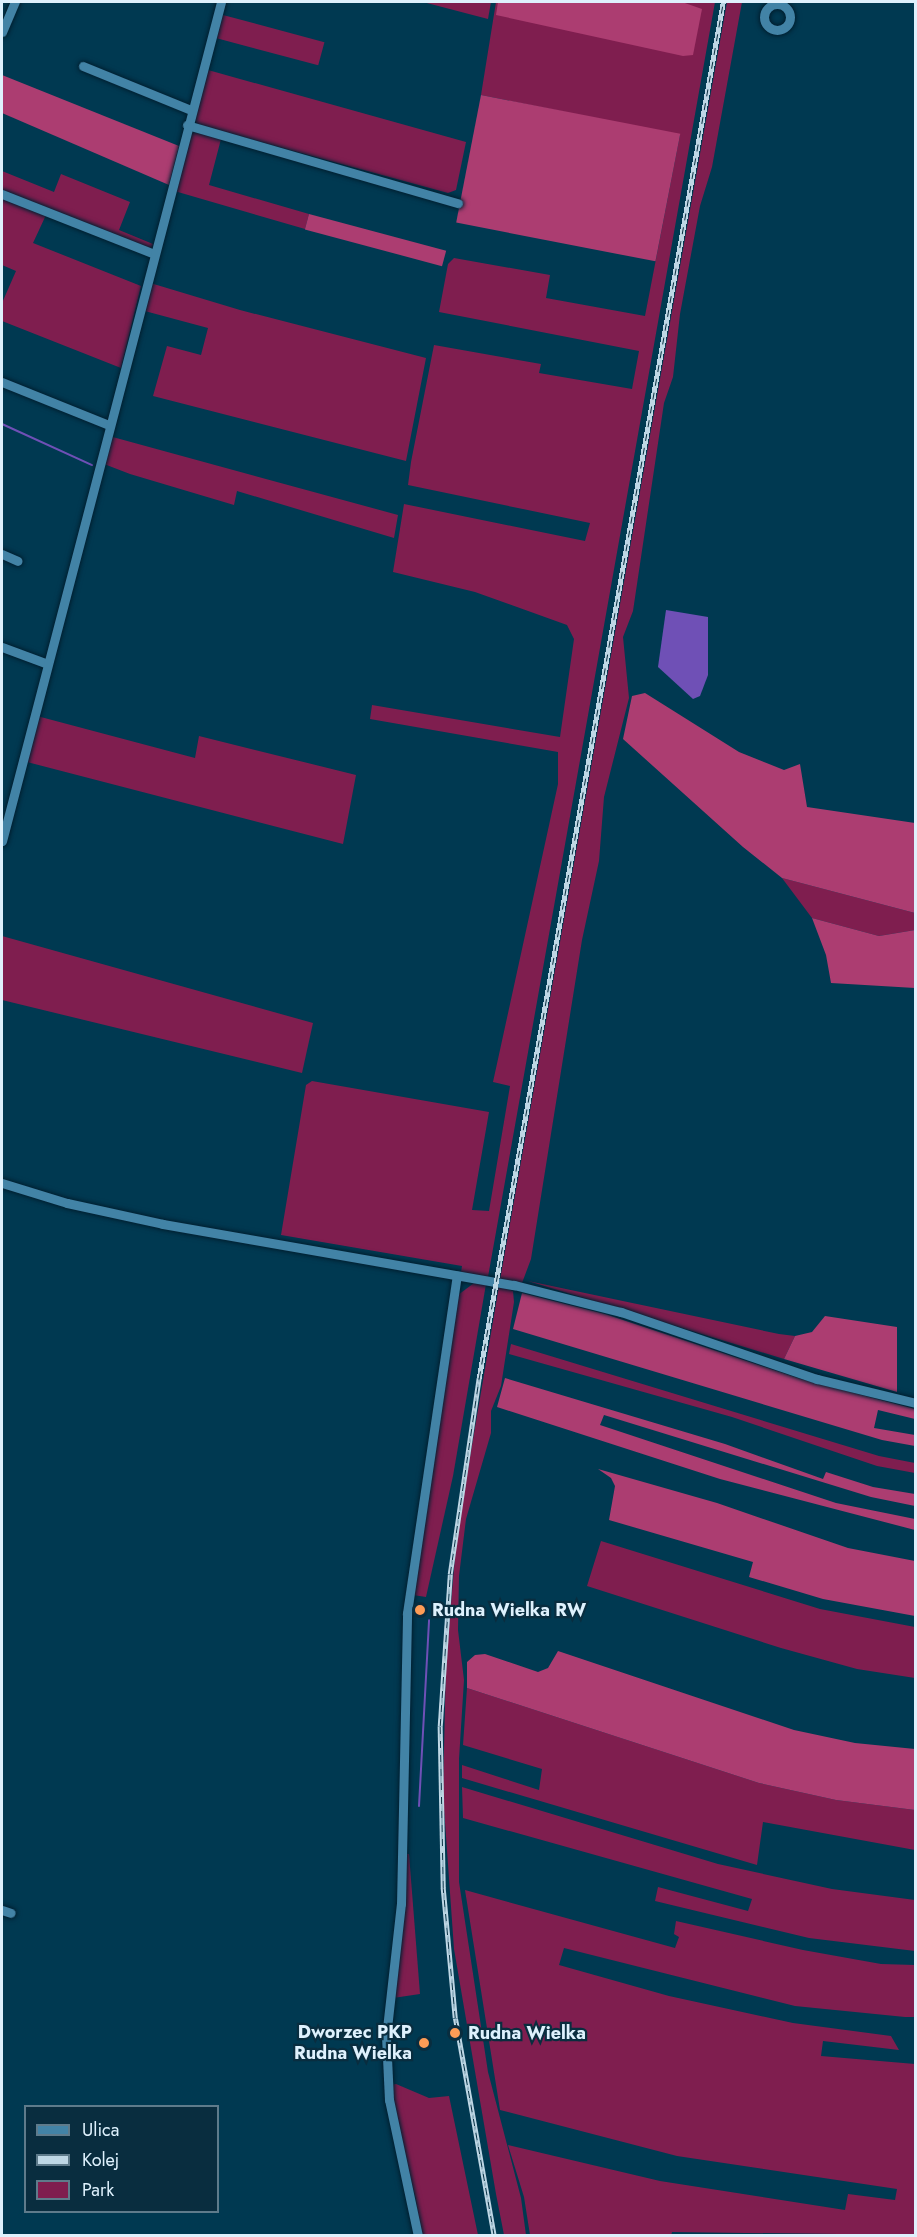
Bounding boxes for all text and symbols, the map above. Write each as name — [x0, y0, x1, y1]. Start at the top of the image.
place label: Rudna Wielka RW — [432, 1599, 586, 1621]
marker: Rudna Wielka RW — [413, 1603, 427, 1617]
place label: Dworzec PKP Rudna Wielka — [294, 2022, 412, 2064]
place label: Rudna Wielka — [468, 2022, 586, 2044]
marker: Rudna Wielka — [446, 2024, 464, 2042]
marker: Dworzec PKP Rudna Wielka — [417, 2036, 431, 2050]
legend — [24, 2105, 219, 2213]
text: Ulica — [82, 2117, 119, 2143]
text: Kolej — [82, 2147, 119, 2173]
text: Park — [82, 2177, 114, 2203]

